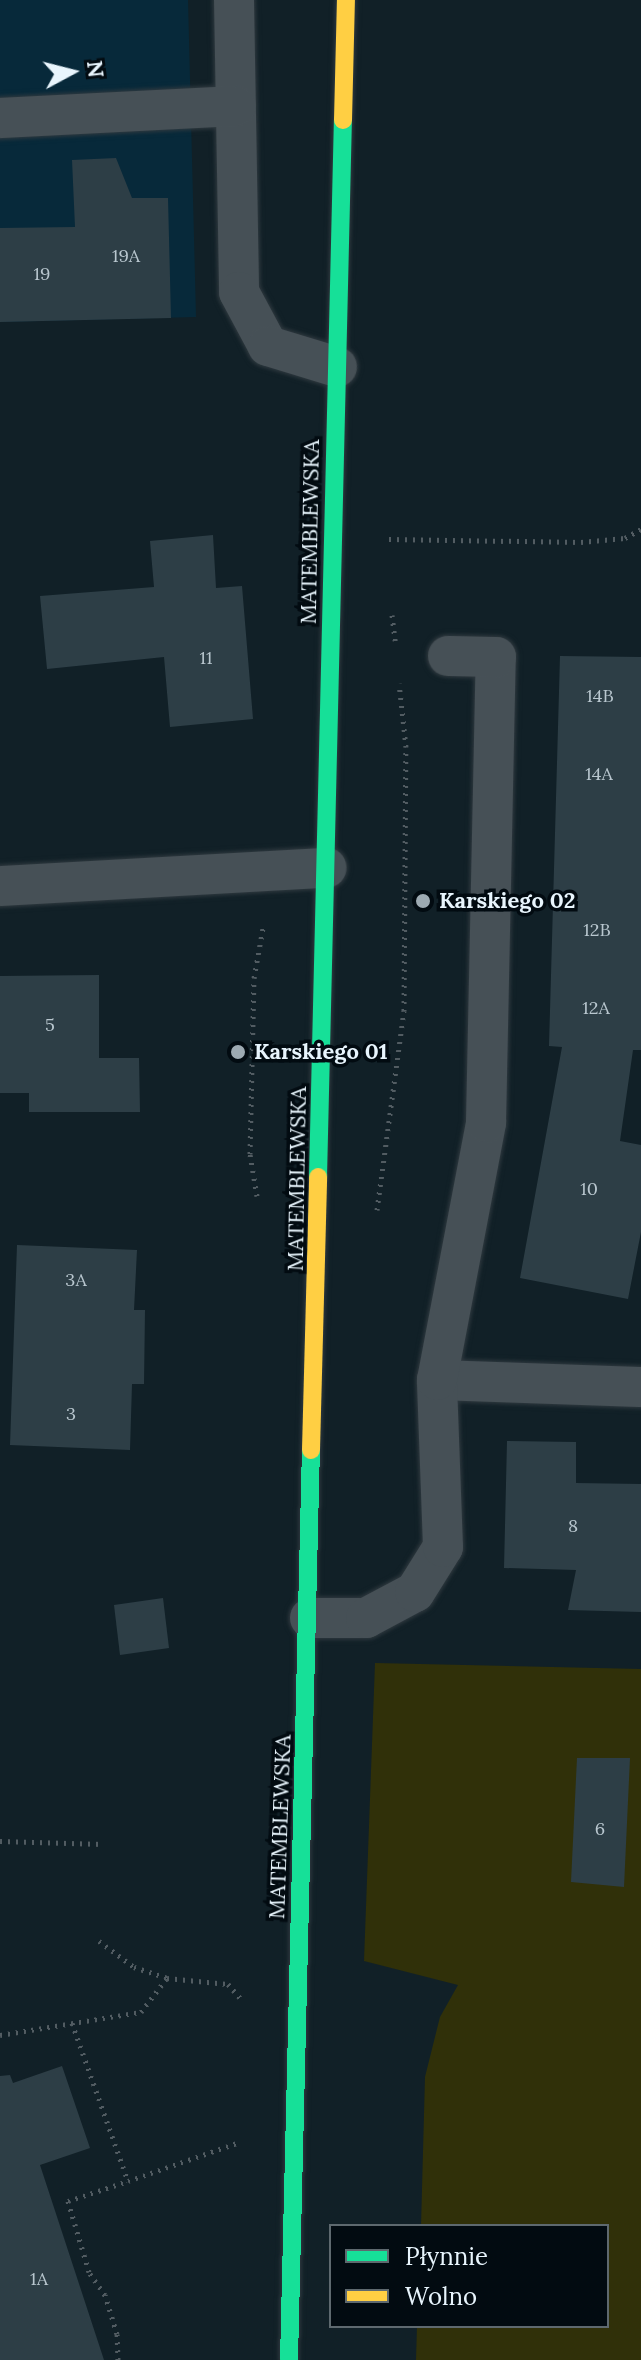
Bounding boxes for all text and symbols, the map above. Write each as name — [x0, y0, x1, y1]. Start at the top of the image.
north arrow — [32, 32, 112, 112]
text: N — [81, 59, 111, 79]
house number: 19A — [112, 245, 140, 267]
house number: 19 — [34, 263, 50, 285]
street label: MATEMBLEWSKA — [295, 440, 325, 624]
house number: 11 — [199, 647, 213, 669]
house number: 14B — [586, 685, 614, 707]
house number: 14A — [585, 763, 613, 785]
place label: Karskiego 02 — [439, 888, 575, 914]
marker: Karskiego 02 — [414, 892, 432, 910]
house number: 12B — [583, 919, 611, 941]
house number: 12A — [582, 997, 610, 1019]
house number: 5 — [45, 1014, 55, 1036]
place label: Karskiego 01 — [254, 1039, 388, 1065]
marker: Karskiego 01 — [229, 1043, 247, 1061]
street label: MATEMBLEWSKA — [282, 1087, 312, 1271]
house number: 10 — [580, 1178, 598, 1200]
house number: 3A — [65, 1269, 87, 1291]
house number: 3 — [66, 1403, 76, 1425]
house number: 8 — [568, 1515, 578, 1537]
street label: MATEMBLEWSKA — [264, 1734, 296, 1920]
house number: 6 — [595, 1818, 605, 1840]
legend — [329, 2224, 609, 2328]
text: Płynnie — [405, 2241, 488, 2272]
house number: 1A — [30, 2268, 48, 2290]
text: Wolno — [405, 2281, 477, 2312]

